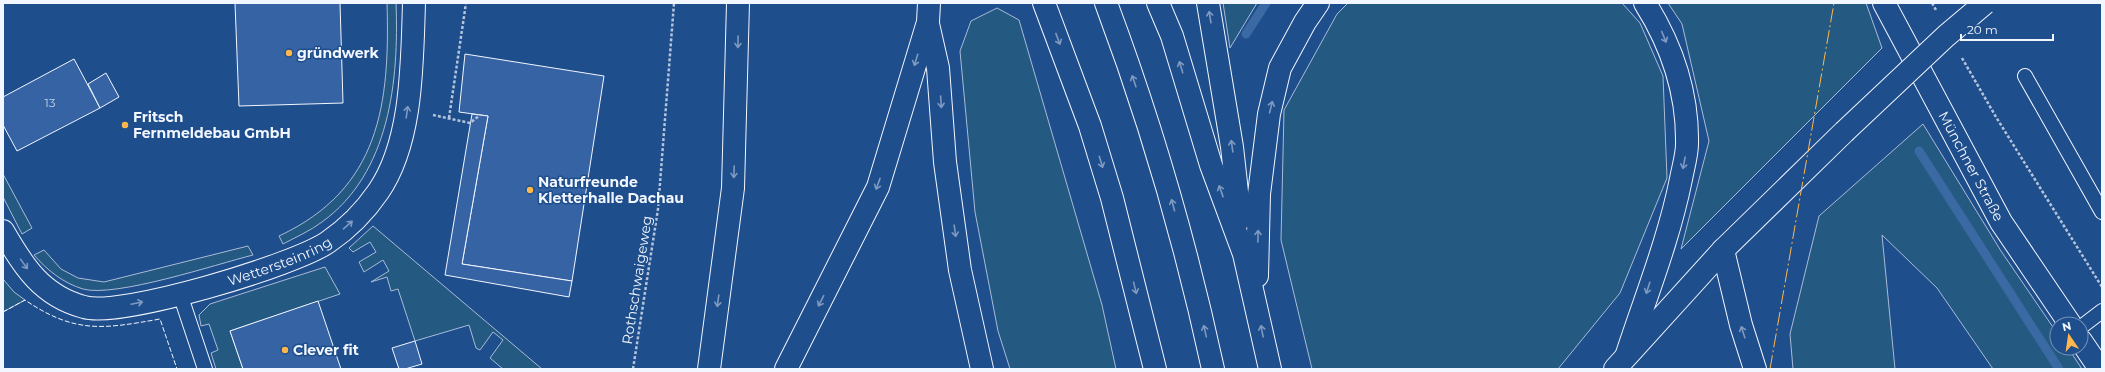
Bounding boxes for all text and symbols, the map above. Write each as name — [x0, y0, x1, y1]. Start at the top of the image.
one-way arrow — [1206, 11, 1214, 24]
scale bar — [1961, 16, 2053, 42]
text: 20 m — [1967, 22, 1998, 37]
one-way arrow — [1661, 30, 1669, 42]
one-way arrow — [1054, 33, 1062, 45]
one-way arrow — [734, 35, 742, 48]
place label: gründwerk — [297, 44, 380, 62]
marker: gründwerk — [284, 48, 294, 58]
one-way arrow — [912, 53, 919, 66]
one-way arrow — [1177, 61, 1184, 74]
one-way arrow — [1130, 75, 1138, 87]
house number: 13 — [44, 95, 56, 110]
one-way arrow — [937, 95, 944, 108]
one-way arrow — [1267, 100, 1275, 113]
one-way arrow — [403, 106, 411, 119]
place label: Fritsch Fernmeldebau GmbH — [133, 108, 291, 142]
street label: Münchner Straße — [1934, 108, 2008, 224]
marker: Fritsch Fernmeldebau GmbH — [120, 120, 130, 130]
one-way arrow — [1228, 140, 1236, 153]
one-way arrow — [1098, 155, 1105, 168]
one-way arrow — [1679, 156, 1687, 169]
one-way arrow — [730, 165, 738, 178]
place label: Naturfreunde Kletterhalle Dachau — [538, 173, 684, 207]
one-way arrow — [874, 178, 882, 190]
marker: Naturfreunde Kletterhalle Dachau — [525, 185, 535, 195]
one-way arrow — [1217, 185, 1224, 198]
one-way arrow — [1168, 199, 1176, 212]
street label: Rothschwaigeweg — [618, 214, 656, 346]
one-way arrow — [343, 220, 354, 229]
one-way arrow — [951, 224, 959, 237]
one-way arrow — [1254, 230, 1262, 243]
street label: Wettersteinring — [225, 233, 335, 290]
one-way arrow — [19, 258, 28, 269]
one-way arrow — [1132, 281, 1139, 294]
one-way arrow — [1644, 282, 1652, 294]
one-way arrow — [714, 294, 722, 307]
one-way arrow — [817, 294, 824, 306]
one-way arrow — [130, 299, 143, 307]
north arrow — [2049, 316, 2089, 356]
text: N — [2061, 318, 2073, 334]
one-way arrow — [1200, 325, 1208, 338]
one-way arrow — [1258, 325, 1266, 338]
one-way arrow — [1739, 326, 1746, 339]
place label: Clever fit — [293, 341, 359, 359]
marker: Clever fit — [280, 345, 290, 355]

